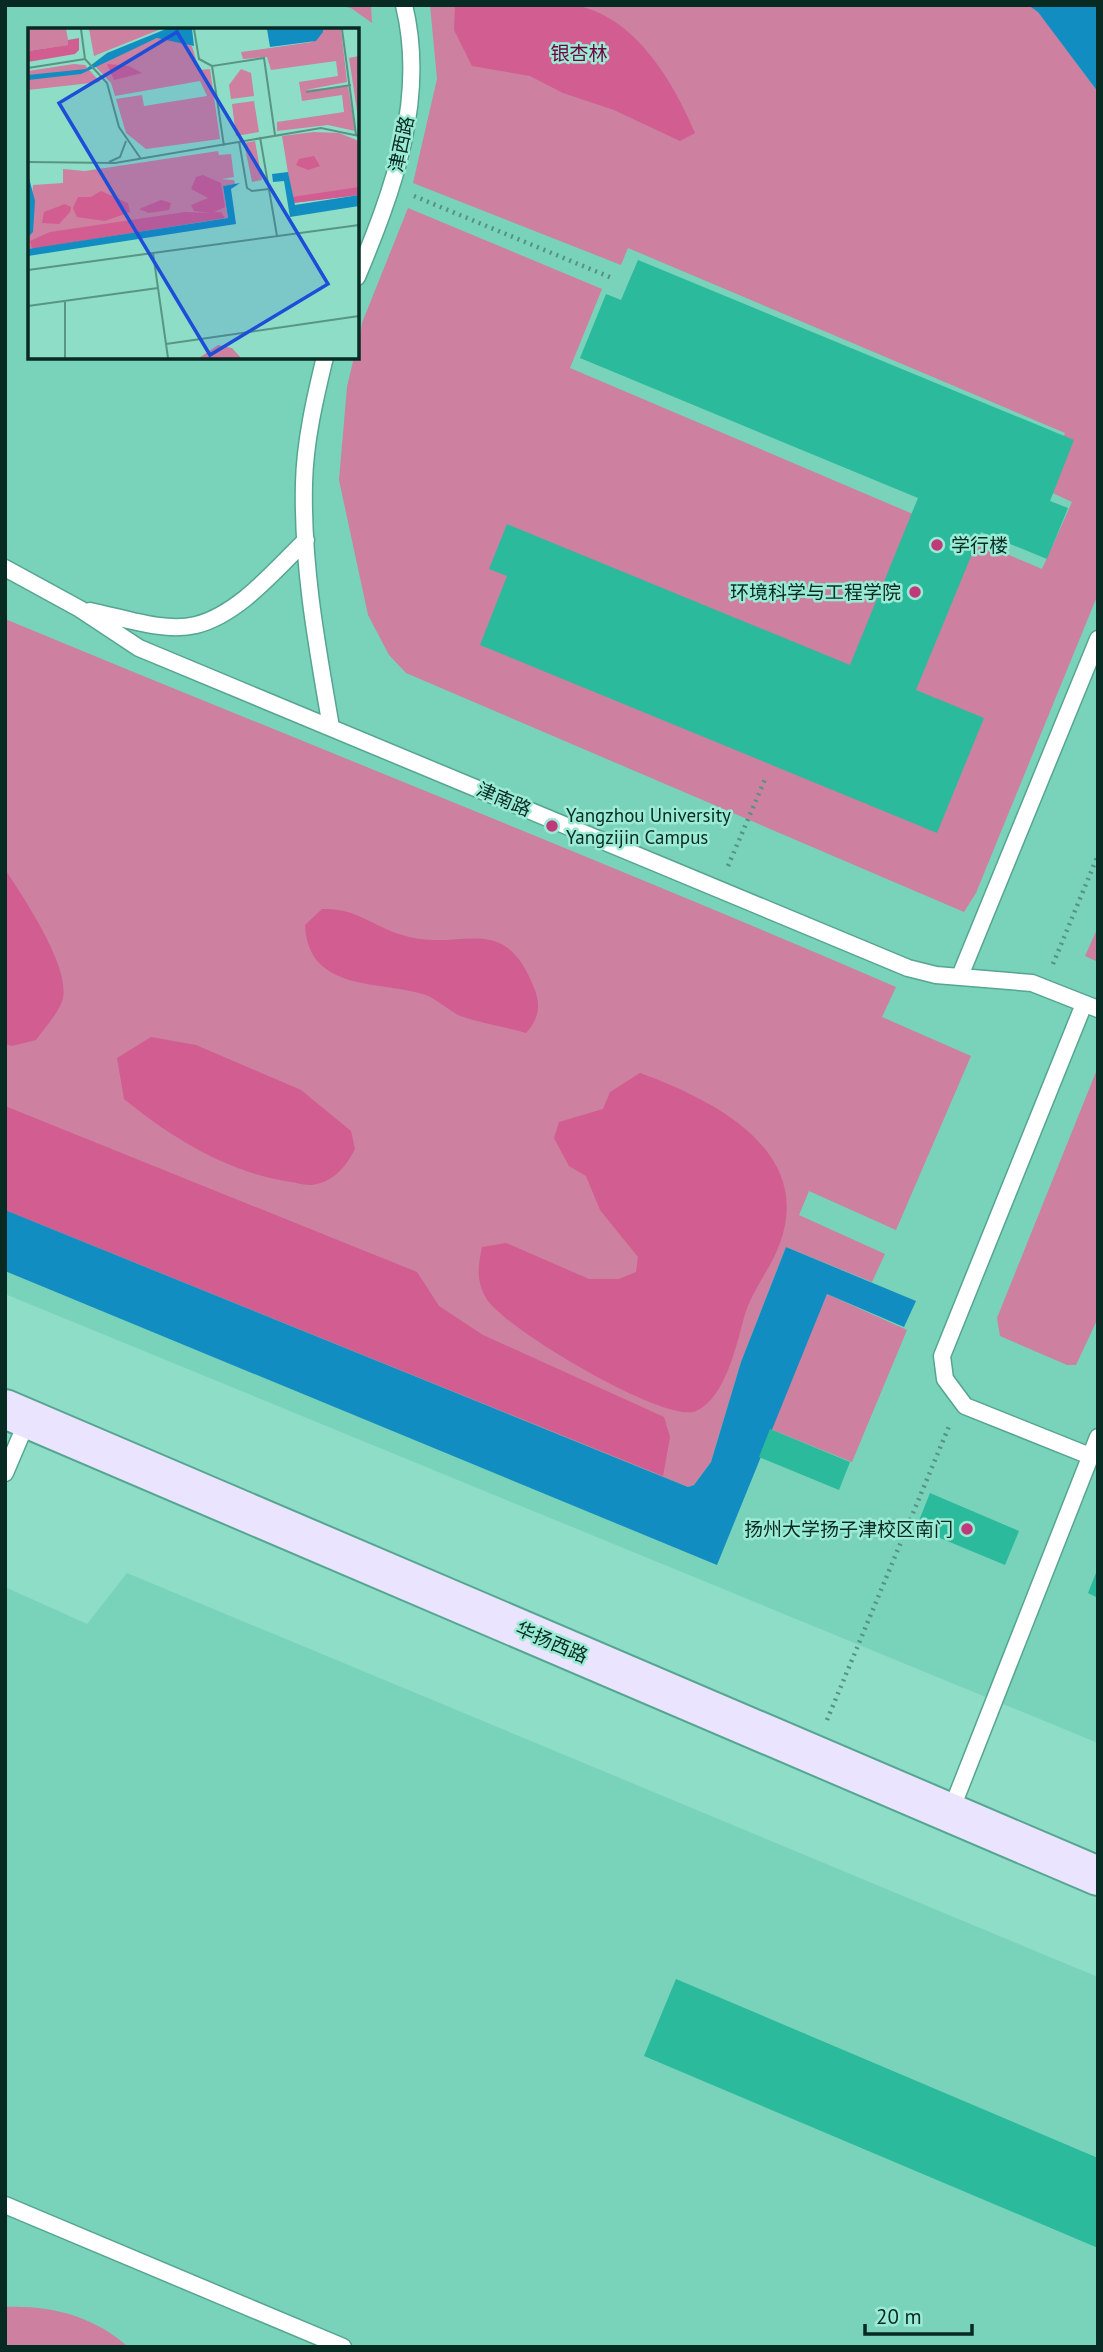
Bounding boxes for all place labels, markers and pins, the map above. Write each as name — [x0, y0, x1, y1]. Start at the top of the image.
place label: 学行楼 — [951, 533, 1008, 557]
marker: 学行楼 — [929, 537, 945, 553]
place label: 环境科学与工程学院 — [730, 580, 901, 604]
marker: 环境科学与工程学院 — [907, 584, 923, 600]
place label: Yangzhou University Yangzijin Campus — [566, 803, 731, 849]
marker: Yangzhou University Yangzijin Campus — [544, 818, 560, 834]
place label: 扬州大学扬子津校区南门 — [744, 1517, 953, 1541]
marker: 扬州大学扬子津校区南门 — [959, 1521, 975, 1537]

